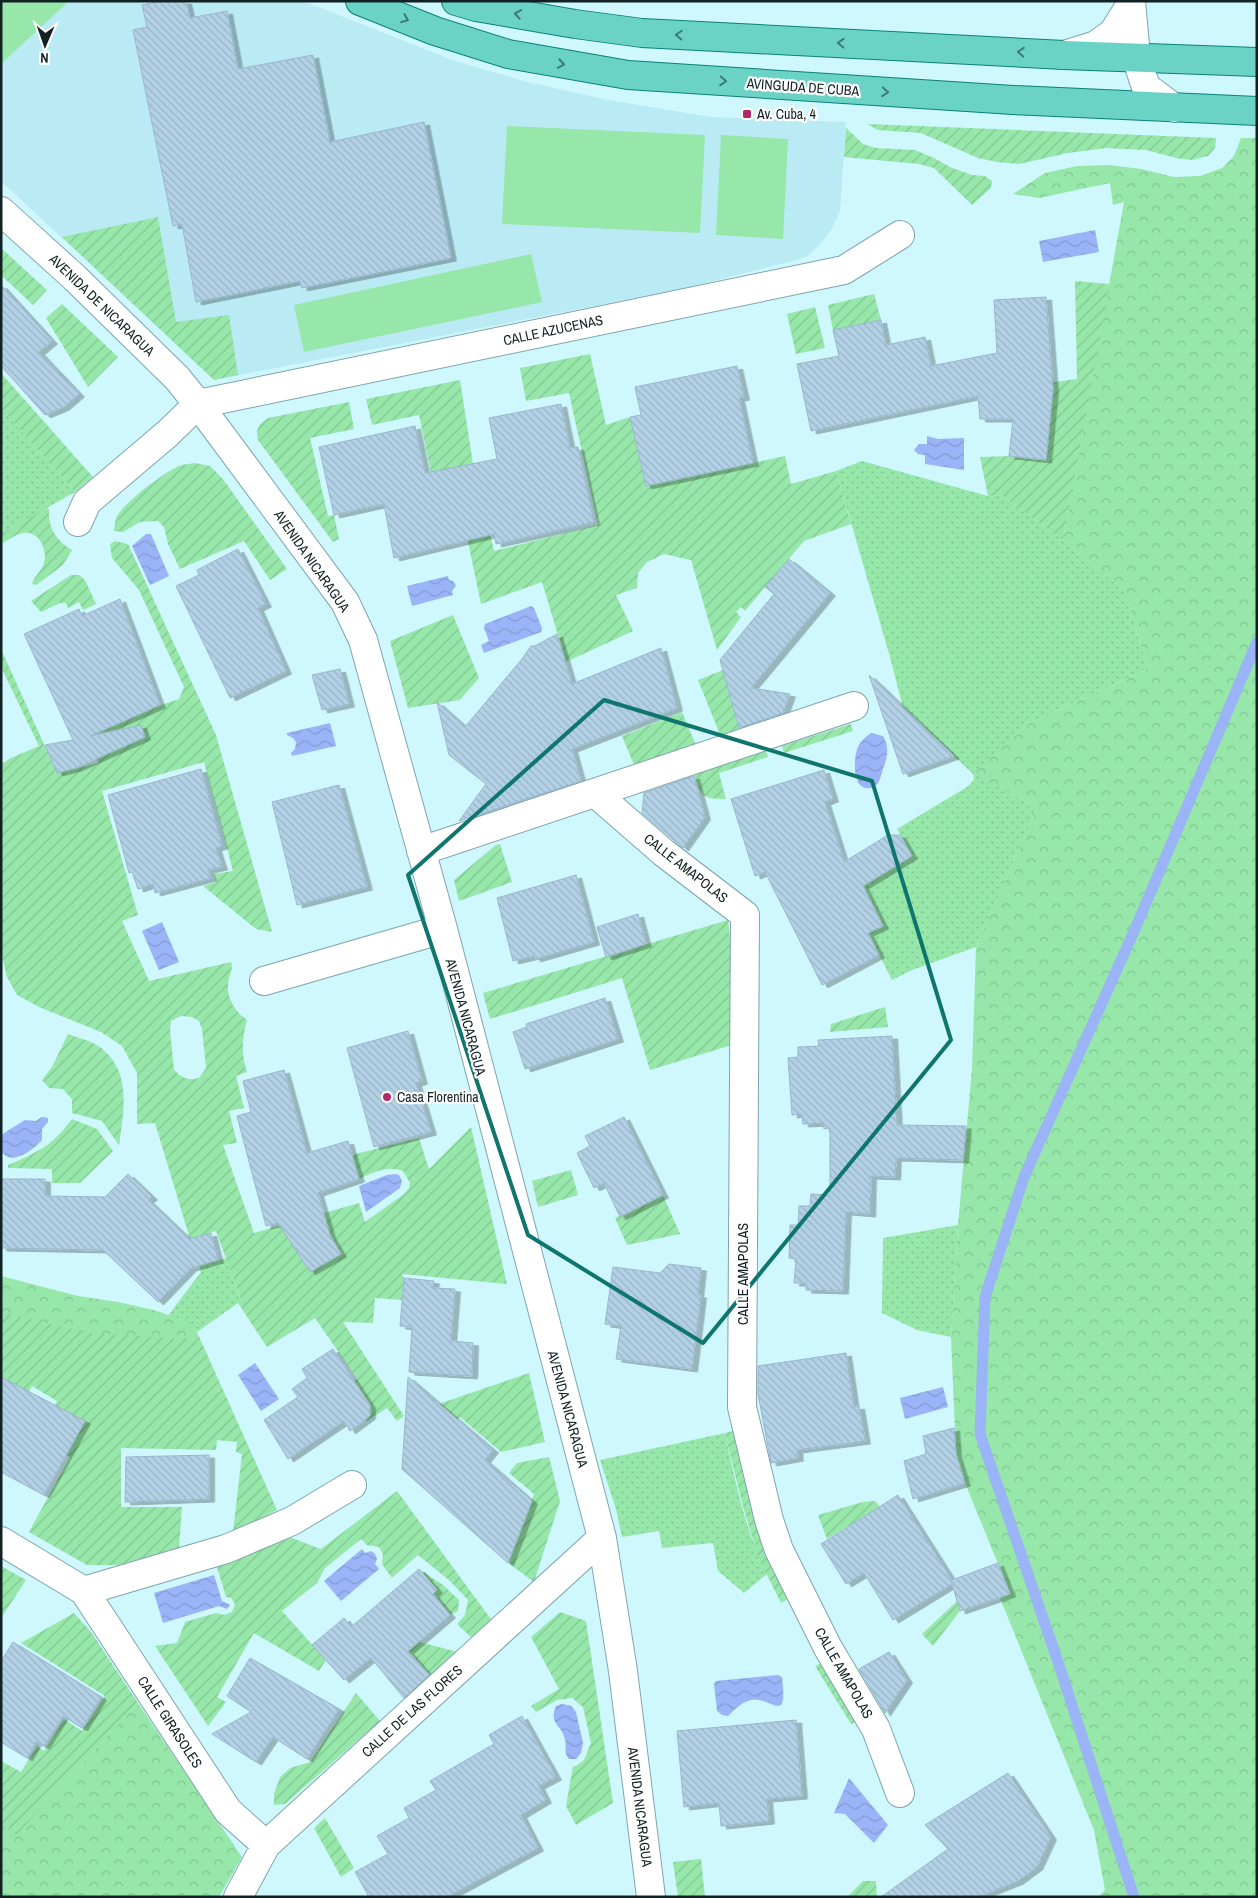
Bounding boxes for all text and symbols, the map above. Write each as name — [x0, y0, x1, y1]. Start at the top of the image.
one-way arrow — [514, 10, 522, 20]
one-way arrow — [401, 14, 409, 24]
north arrow — [20, 20, 70, 70]
one-way arrow — [675, 30, 683, 41]
one-way arrow — [837, 38, 845, 49]
one-way arrow — [1017, 47, 1025, 58]
text: N — [40, 49, 49, 67]
one-way arrow — [557, 58, 566, 68]
street label: AVINGUDA DE CUBA — [745, 74, 860, 100]
one-way arrow — [719, 76, 727, 87]
one-way arrow — [881, 86, 889, 97]
place label: Av. Cuba, 4 — [756, 105, 817, 123]
marker: Av. Cuba, 4 — [741, 108, 753, 120]
street label: AVENIDA DE NICARAGUA — [45, 249, 159, 360]
street label: CALLE AZUCENAS — [502, 311, 605, 349]
street label: AVENIDA NICARAGUA — [270, 506, 354, 616]
street label: CALLE AMAPOLAS — [640, 829, 732, 907]
street label: AVENIDA NICARAGUA — [441, 956, 490, 1078]
place label: Casa Florentina — [397, 1088, 479, 1106]
marker: Casa Florentina — [381, 1091, 393, 1103]
street label: CALLE AMAPOLAS — [734, 1223, 752, 1325]
street label: AVENIDA NICARAGUA — [543, 1348, 592, 1470]
street label: CALLE AMAPOLAS — [811, 1624, 877, 1722]
street label: CALLE DE LAS FLORES — [358, 1661, 466, 1761]
street label: CALLE GIRASOLES — [134, 1673, 207, 1772]
street label: AVENIDA NICARAGUA — [624, 1745, 656, 1868]

